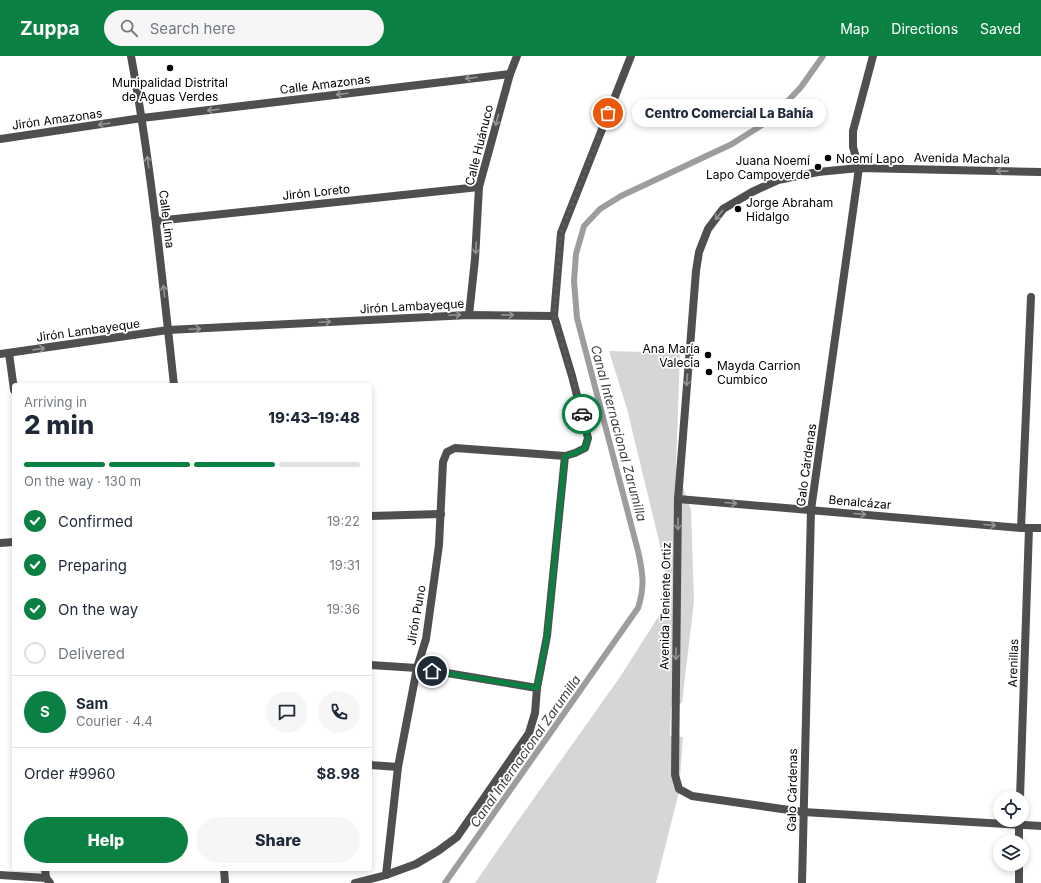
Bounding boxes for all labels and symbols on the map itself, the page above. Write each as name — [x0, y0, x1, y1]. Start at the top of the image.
marker: Munipalidad Distrital de Aguas Verdes — [165, 63, 175, 73]
street label: Calle Amazonas — [279, 71, 371, 97]
one-way arrow — [465, 74, 478, 82]
place label: Munipalidad Distrital de Aguas Verdes — [112, 75, 228, 104]
one-way arrow — [336, 90, 349, 98]
pin — [591, 96, 625, 130]
callout: Centro Comercial La Bahía — [632, 99, 826, 127]
street label: Calle Huánuco — [462, 103, 496, 187]
street label: Jirón Amazonas — [11, 105, 103, 133]
one-way arrow — [207, 106, 220, 113]
one-way arrow — [493, 113, 500, 126]
one-way arrow — [97, 120, 110, 128]
street label: Avenida Machala — [914, 150, 1010, 166]
place label: Noemí Lapo — [836, 151, 904, 166]
place label: Juana Noemí Lapo Campoverde — [706, 153, 810, 182]
marker: Noemí Lapo — [823, 153, 833, 163]
one-way arrow — [144, 155, 152, 168]
marker: Juana Noemí Lapo Campoverde — [813, 162, 823, 172]
one-way arrow — [996, 167, 1009, 175]
street label: Jirón Loreto — [281, 181, 351, 203]
street label: Calle Lima — [156, 189, 178, 249]
place label: Jorge Abraham Hidalgo — [746, 195, 833, 224]
marker: Jorge Abraham Hidalgo — [733, 204, 743, 214]
one-way arrow — [715, 209, 723, 220]
one-way arrow — [472, 241, 480, 254]
one-way arrow — [160, 284, 168, 297]
street label: Jirón Lambayeque — [359, 296, 465, 316]
one-way arrow — [501, 311, 514, 319]
one-way arrow — [448, 312, 461, 319]
street label: Jirón Lambayeque — [35, 315, 141, 345]
one-way arrow — [318, 319, 331, 326]
one-way arrow — [188, 325, 201, 333]
place label: Ana María Valecia — [643, 341, 700, 370]
water label: Canal Internacional Zarumilla — [588, 343, 650, 523]
one-way arrow — [32, 345, 45, 353]
marker: Ana María Valecia — [703, 350, 713, 360]
place label: Mayda Carrion Cumbico — [717, 358, 800, 387]
marker: Mayda Carrion Cumbico — [704, 367, 714, 377]
one-way arrow — [684, 374, 691, 387]
courier — [562, 394, 602, 434]
street label: Galo Cárdenas — [793, 423, 819, 507]
street label: Benalcázar — [828, 492, 893, 512]
one-way arrow — [724, 500, 737, 507]
one-way arrow — [853, 511, 866, 518]
one-way arrow — [674, 517, 682, 530]
one-way arrow — [983, 521, 996, 529]
street label: Avenida Teniente Ortiz — [656, 542, 674, 670]
street label: Jirón Puno — [403, 584, 429, 646]
street label: Arenillas — [1005, 639, 1021, 687]
one-way arrow — [672, 647, 680, 660]
pin — [415, 654, 449, 688]
water label: Canal Internacional Zarumilla — [466, 672, 584, 830]
street label: Galo Cárdenas — [784, 748, 800, 832]

